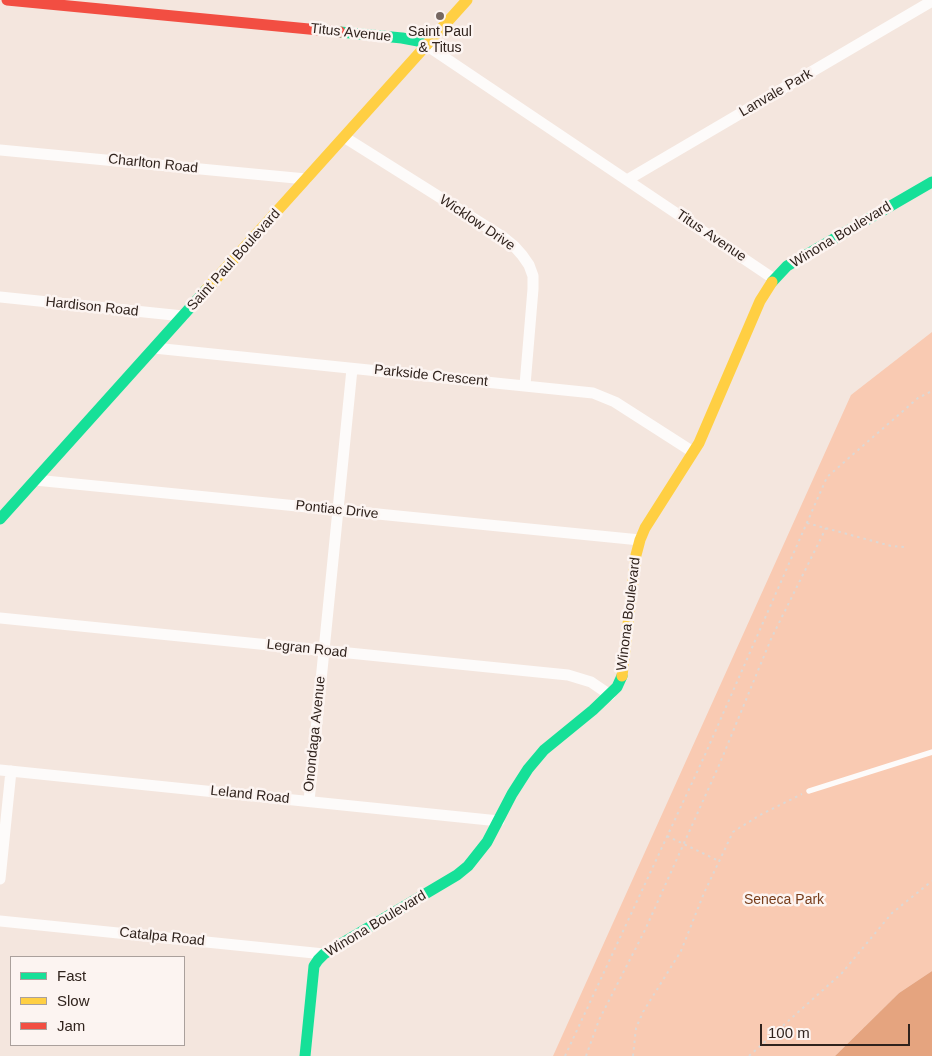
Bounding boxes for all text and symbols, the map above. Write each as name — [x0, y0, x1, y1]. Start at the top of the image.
marker: Saint Paul & Titus — [434, 10, 446, 22]
street label: Titus Avenue — [310, 20, 392, 46]
place label: Saint Paul & Titus — [408, 24, 472, 56]
street label: Lanvale Park — [736, 65, 816, 121]
street label: Charlton Road — [107, 151, 199, 177]
street label: Wicklow Drive — [436, 191, 518, 255]
street label: Winona Boulevard — [788, 198, 894, 272]
street label: Saint Paul Boulevard — [184, 206, 284, 314]
street label: Titus Avenue — [673, 206, 749, 266]
street label: Hardison Road — [45, 294, 139, 320]
street label: Parkside Crescent — [373, 362, 489, 390]
street label: Pontiac Drive — [295, 497, 379, 523]
street label: Winona Boulevard — [614, 556, 644, 672]
street label: Legran Road — [266, 636, 348, 662]
street label: Onondaga Avenue — [301, 675, 329, 793]
street label: Leland Road — [210, 782, 290, 808]
street label: Winona Boulevard — [323, 887, 429, 961]
park label: Seneca Park — [744, 892, 824, 908]
street label: Catalpa Road — [119, 924, 205, 950]
legend — [10, 956, 185, 1046]
text: Fast — [57, 967, 86, 984]
text: Slow — [57, 992, 90, 1009]
scale bar — [762, 1014, 912, 1046]
text: Jam — [57, 1017, 85, 1034]
text: 100 m — [768, 1024, 810, 1041]

